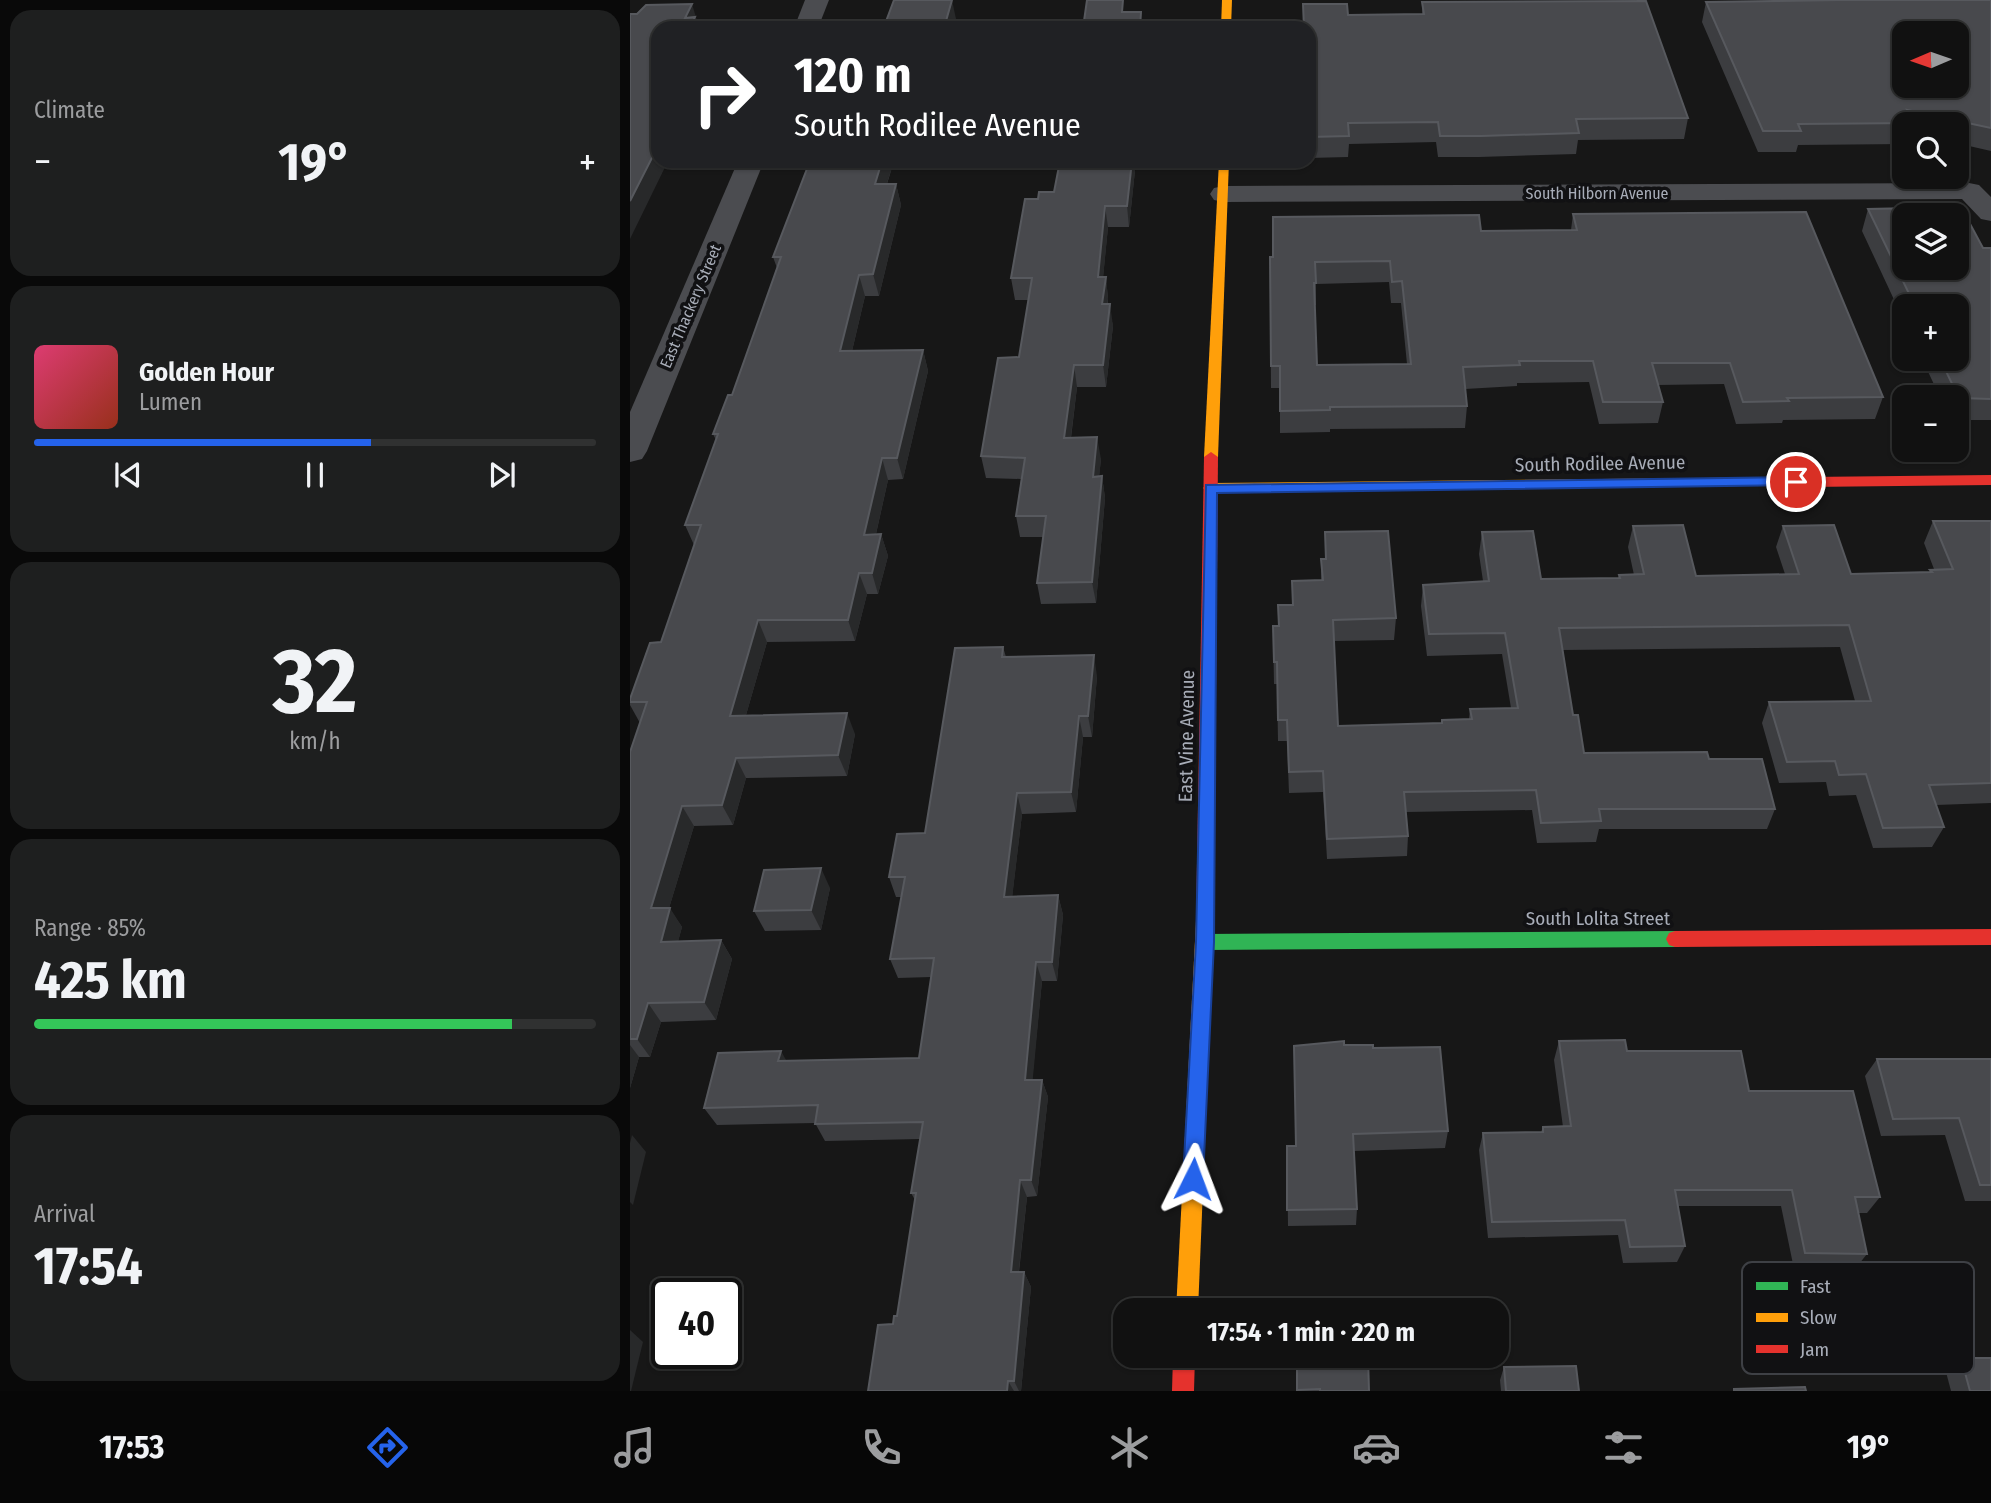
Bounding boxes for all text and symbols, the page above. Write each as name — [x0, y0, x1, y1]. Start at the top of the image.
north arrow — [1892, 21, 1969, 98]
map controls — [1892, 21, 1969, 462]
text: 120 m — [794, 46, 912, 105]
icon: right — [679, 49, 770, 140]
text: Climate — [34, 96, 105, 124]
text: South Rodilee Avenue — [794, 106, 1081, 144]
button: search — [1892, 112, 1969, 189]
text: 19° — [278, 131, 352, 194]
text: − — [34, 139, 51, 185]
text: + — [579, 139, 596, 185]
street label: South Hilborn Avenue — [1526, 184, 1669, 203]
button: layers — [1892, 203, 1969, 280]
street label: East Thackery Street — [656, 241, 725, 371]
button: + — [1892, 294, 1969, 371]
text: Golden Hour — [139, 357, 274, 388]
button: − — [1892, 385, 1969, 462]
text: Lumen — [139, 388, 202, 416]
street label: South Rodilee Avenue — [1515, 451, 1685, 476]
pin — [1766, 452, 1826, 512]
icon: previous — [109, 456, 147, 494]
icon: pause — [296, 456, 334, 494]
icon: next — [483, 456, 521, 494]
icon: arrive — [1777, 463, 1815, 501]
text: 32 — [273, 627, 357, 736]
street label: East Vine Avenue — [1174, 670, 1199, 802]
text: km/h — [289, 727, 341, 755]
street label: South Lolita Street — [1526, 907, 1671, 930]
text: Range · 85% — [34, 914, 146, 942]
text: 425 km — [34, 949, 187, 1012]
position arrow — [1156, 1142, 1230, 1216]
text: Arrival — [34, 1200, 95, 1228]
text: 17:54 — [34, 1235, 143, 1298]
legend — [1742, 1262, 1974, 1374]
text: Fast — [1800, 1275, 1831, 1298]
speed limit sign: 40 — [651, 1278, 742, 1369]
text: Slow — [1800, 1306, 1837, 1329]
text: 17:54 · 1 min · 220 m — [1207, 1317, 1415, 1348]
text: Jam — [1800, 1338, 1829, 1361]
icon: directions — [363, 1423, 412, 1472]
icon: music — [610, 1423, 659, 1472]
icon: phone — [857, 1423, 906, 1472]
icon: climate — [1105, 1423, 1154, 1472]
icon: car — [1352, 1423, 1401, 1472]
icon: filters — [1599, 1423, 1648, 1472]
text: 17:53 — [99, 1428, 164, 1466]
text: 19° — [1847, 1428, 1892, 1466]

